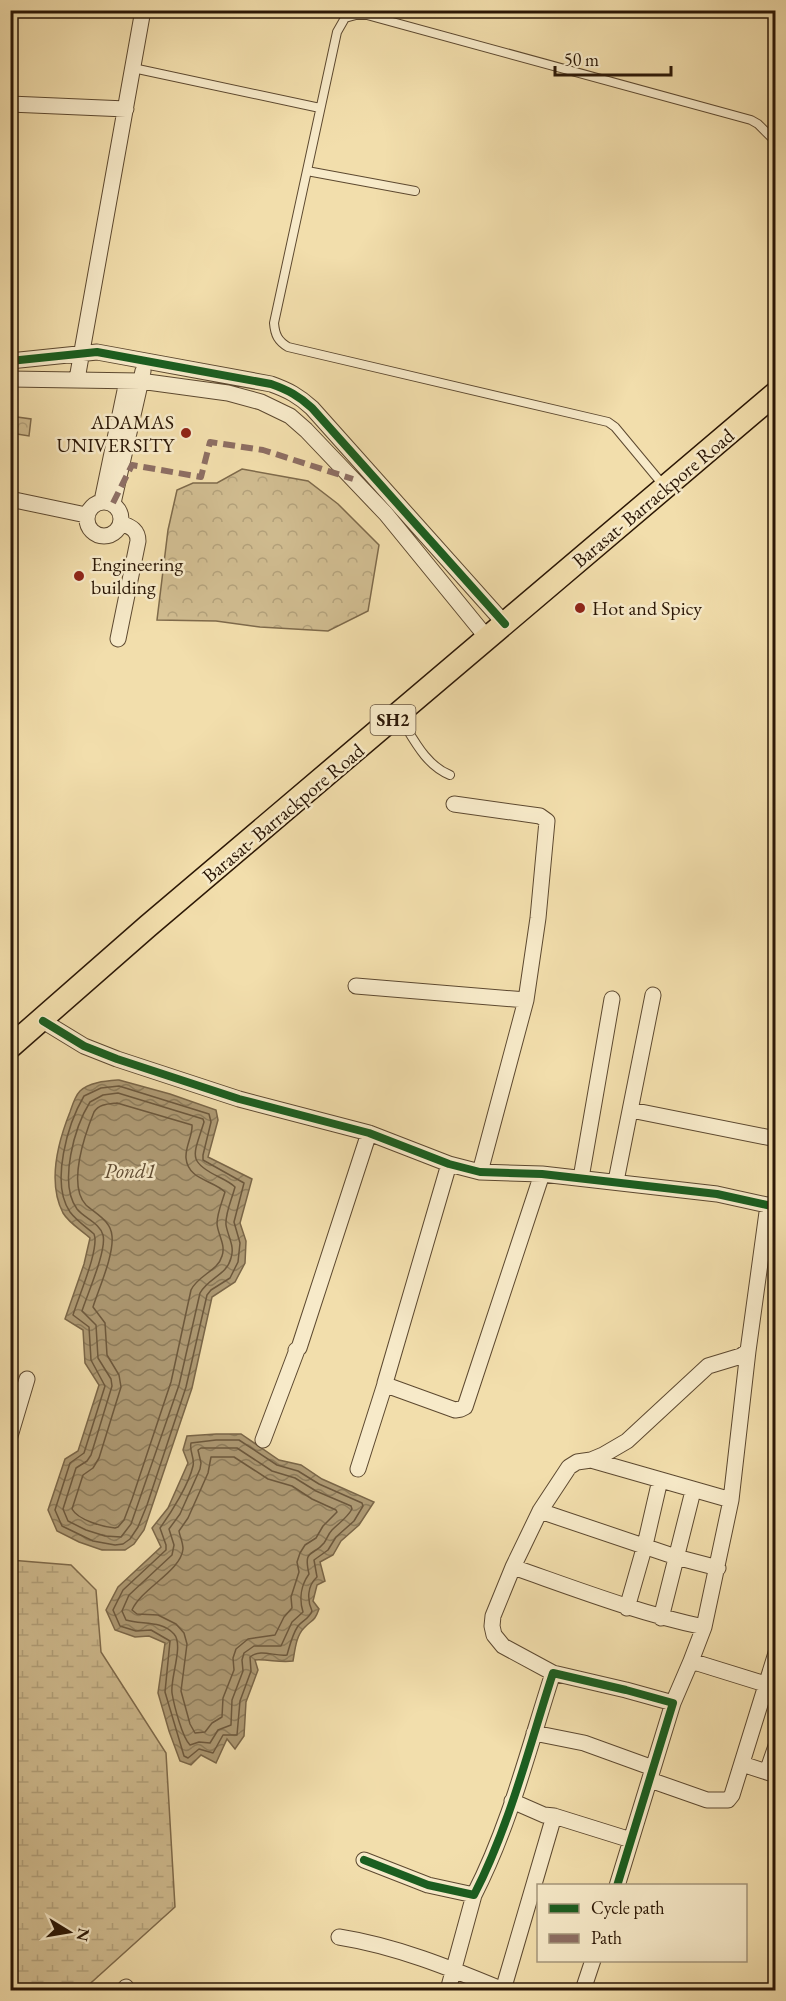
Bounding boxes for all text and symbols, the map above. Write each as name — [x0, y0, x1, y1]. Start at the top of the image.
scale bar — [555, 39, 670, 77]
text: 50 m — [564, 48, 599, 71]
place label: ADAMAS UNIVERSITY — [57, 409, 175, 458]
street label: Barasat- Barrackpore Road — [567, 422, 740, 573]
marker: ADAMAS UNIVERSITY — [179, 426, 193, 440]
place label: Engineering building — [91, 551, 184, 600]
marker: Engineering building — [72, 569, 86, 583]
place label: Hot and Spicy — [592, 595, 702, 621]
marker: Hot and Spicy — [573, 601, 587, 615]
road number: SH2 — [370, 705, 416, 735]
street label: Barasat- Barrackpore Road — [197, 737, 370, 888]
water label: Pond1 — [104, 1157, 156, 1184]
legend — [537, 1884, 747, 1962]
text: Cycle path — [591, 1896, 665, 1919]
north arrow — [39, 1902, 99, 1962]
text: N — [72, 1926, 95, 1943]
text: Path — [591, 1926, 622, 1949]

